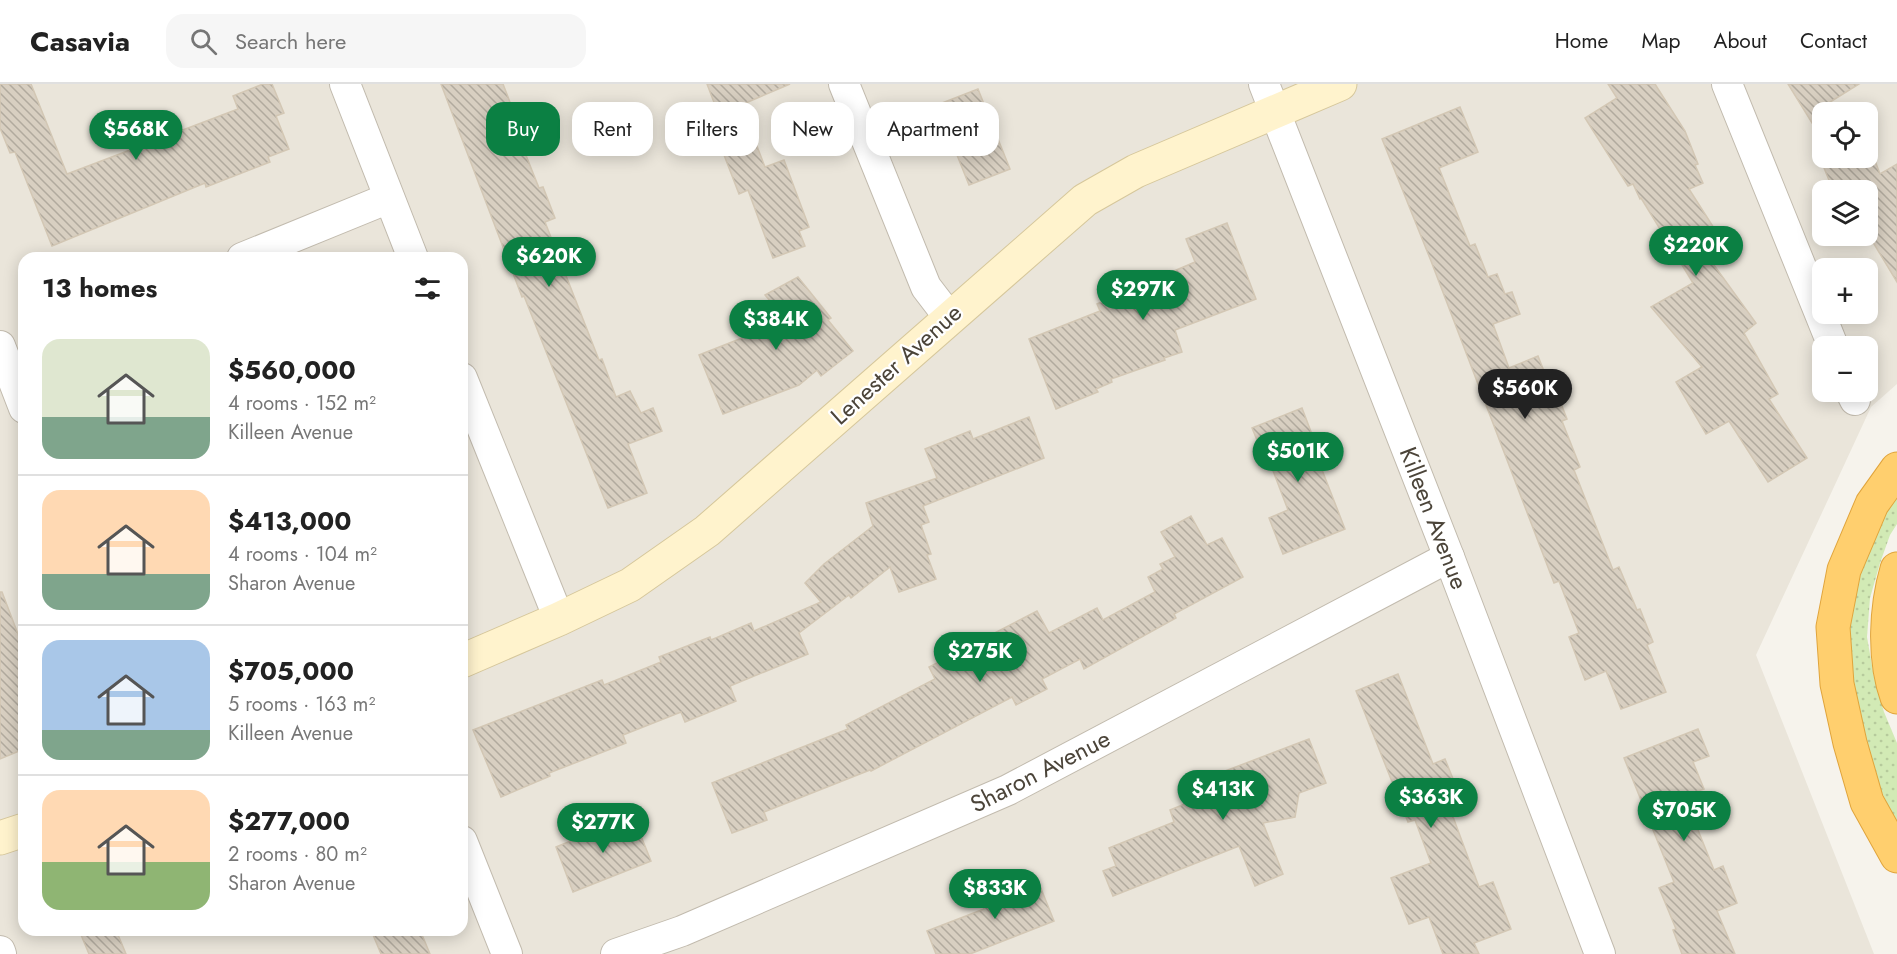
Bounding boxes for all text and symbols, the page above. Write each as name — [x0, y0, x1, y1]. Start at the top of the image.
search box — [166, 14, 586, 68]
text: Casavia — [30, 21, 130, 62]
icon: search — [187, 25, 220, 58]
text: Search here — [235, 25, 346, 57]
text: Home — [1555, 26, 1608, 56]
text: Map — [1641, 26, 1681, 56]
text: About — [1714, 26, 1767, 56]
text: Contact — [1800, 26, 1867, 56]
chip: Buy — [486, 102, 560, 156]
chip: Rent — [572, 102, 653, 156]
chip: Filters — [665, 102, 759, 156]
chip: New — [771, 102, 854, 156]
chip: Apartment — [866, 102, 999, 156]
map controls — [1812, 102, 1878, 402]
button: locate — [1812, 102, 1878, 168]
pin: $568K — [94, 110, 178, 161]
text: $568K — [103, 115, 169, 144]
button: layers — [1812, 180, 1878, 246]
pin: $220K — [1654, 226, 1738, 277]
text: $220K — [1663, 231, 1729, 260]
pin: $620K — [507, 237, 591, 288]
text: $620K — [516, 242, 582, 271]
button: + — [1812, 258, 1878, 324]
text: 13 homes — [42, 269, 157, 307]
pin: $297K — [1101, 270, 1185, 321]
icon: filters — [411, 272, 444, 305]
text: $297K — [1111, 275, 1175, 304]
street label: Lenester Avenue — [823, 295, 969, 433]
pin: $384K — [734, 300, 818, 351]
text: $384K — [743, 305, 809, 334]
button: − — [1812, 336, 1878, 402]
text: $560,000 — [228, 351, 356, 389]
icon: home — [90, 363, 162, 435]
pin: $560K — [1483, 369, 1567, 420]
text: $560K — [1492, 374, 1558, 403]
text: 4 rooms · 152 m² — [228, 389, 376, 418]
text: Killeen Avenue — [228, 418, 353, 447]
pin: $501K — [1256, 432, 1340, 483]
text: $501K — [1267, 437, 1329, 466]
street label: Killeen Avenue — [1391, 442, 1477, 594]
text: $413,000 — [228, 502, 351, 540]
icon: home — [90, 514, 162, 586]
text: 4 rooms · 104 m² — [228, 540, 377, 569]
text: Sharon Avenue — [228, 569, 355, 598]
pin: $275K — [938, 632, 1022, 683]
text: $275K — [948, 637, 1012, 666]
text: $705,000 — [228, 652, 354, 690]
icon: home — [90, 664, 162, 736]
text: 5 rooms · 163 m² — [228, 690, 375, 719]
text: Killeen Avenue — [228, 719, 353, 748]
street label: Sharon Avenue — [964, 721, 1116, 821]
pin: $413K — [1181, 770, 1265, 821]
text: $413K — [1192, 775, 1254, 804]
pin: $363K — [1389, 778, 1473, 829]
text: $363K — [1399, 783, 1463, 812]
pin: $705K — [1642, 791, 1726, 842]
text: $705K — [1652, 796, 1716, 825]
text: $277,000 — [228, 802, 350, 840]
pin: $277K — [561, 803, 645, 854]
text: $277K — [571, 808, 635, 837]
icon: home — [90, 814, 162, 886]
text: 2 rooms · 80 m² — [228, 840, 367, 869]
text: Sharon Avenue — [228, 869, 355, 898]
pin: $833K — [953, 869, 1037, 920]
text: $833K — [963, 874, 1027, 903]

